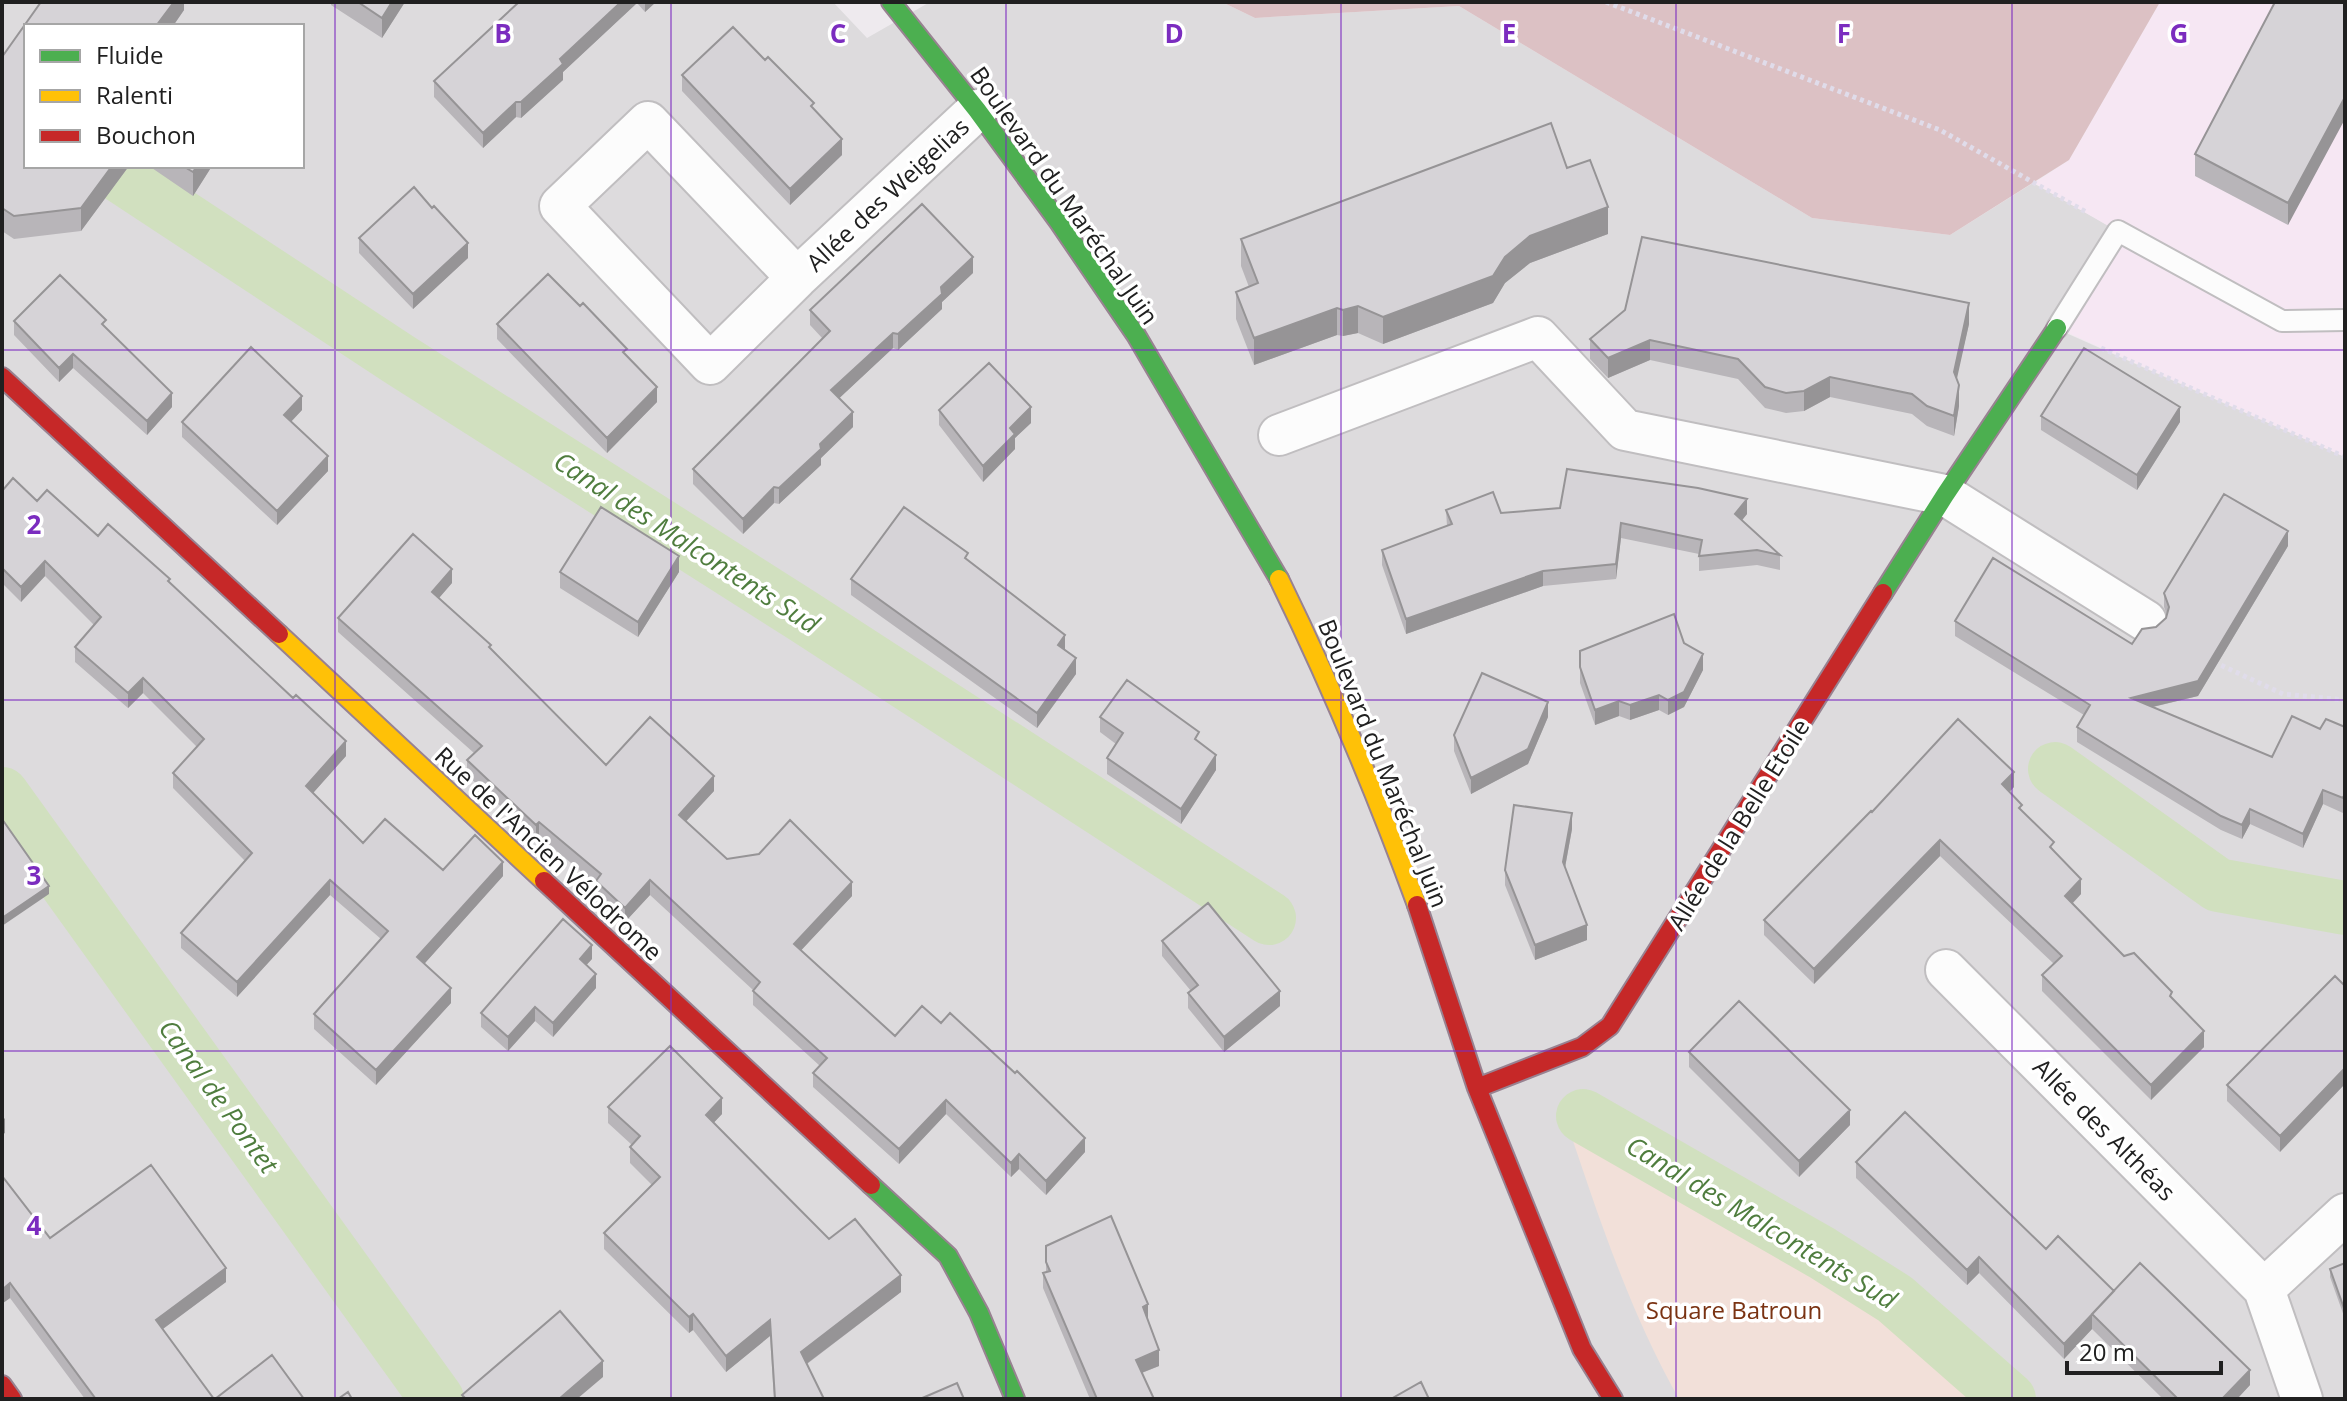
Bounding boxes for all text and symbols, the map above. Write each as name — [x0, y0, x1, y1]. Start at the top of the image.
text: B — [494, 15, 512, 51]
text: C — [830, 15, 846, 51]
text: D — [1164, 15, 1184, 51]
text: E — [1502, 15, 1516, 51]
text: F — [1837, 15, 1851, 51]
text: G — [2170, 15, 2188, 51]
legend — [24, 24, 304, 168]
text: Fluide — [96, 38, 163, 71]
street label: Boulevard du Maréchal Juin — [963, 59, 1167, 331]
text: Ralenti — [96, 78, 173, 111]
street label: Allée des Weigelias — [798, 110, 976, 278]
text: Bouchon — [96, 118, 196, 151]
water label: Canal des Malcontents Sud — [547, 443, 827, 642]
text: 2 — [27, 506, 42, 542]
street label: Boulevard du Maréchal Juin — [1311, 614, 1457, 912]
street label: Allée de la Belle Etoile — [1660, 712, 1816, 936]
street label: Rue de l'Ancien Vélodrome — [428, 739, 670, 967]
text: 3 — [27, 857, 41, 893]
water label: Canal de Pontet — [151, 1012, 288, 1181]
street label: Allée des Althéas — [2026, 1050, 2184, 1208]
water label: Canal des Malcontents Sud — [1620, 1127, 1905, 1318]
text: 4 — [27, 1207, 42, 1243]
park label: Square Batroun — [1646, 1293, 1822, 1326]
scale bar — [2067, 1325, 2221, 1375]
text: 20 m — [2079, 1335, 2135, 1368]

